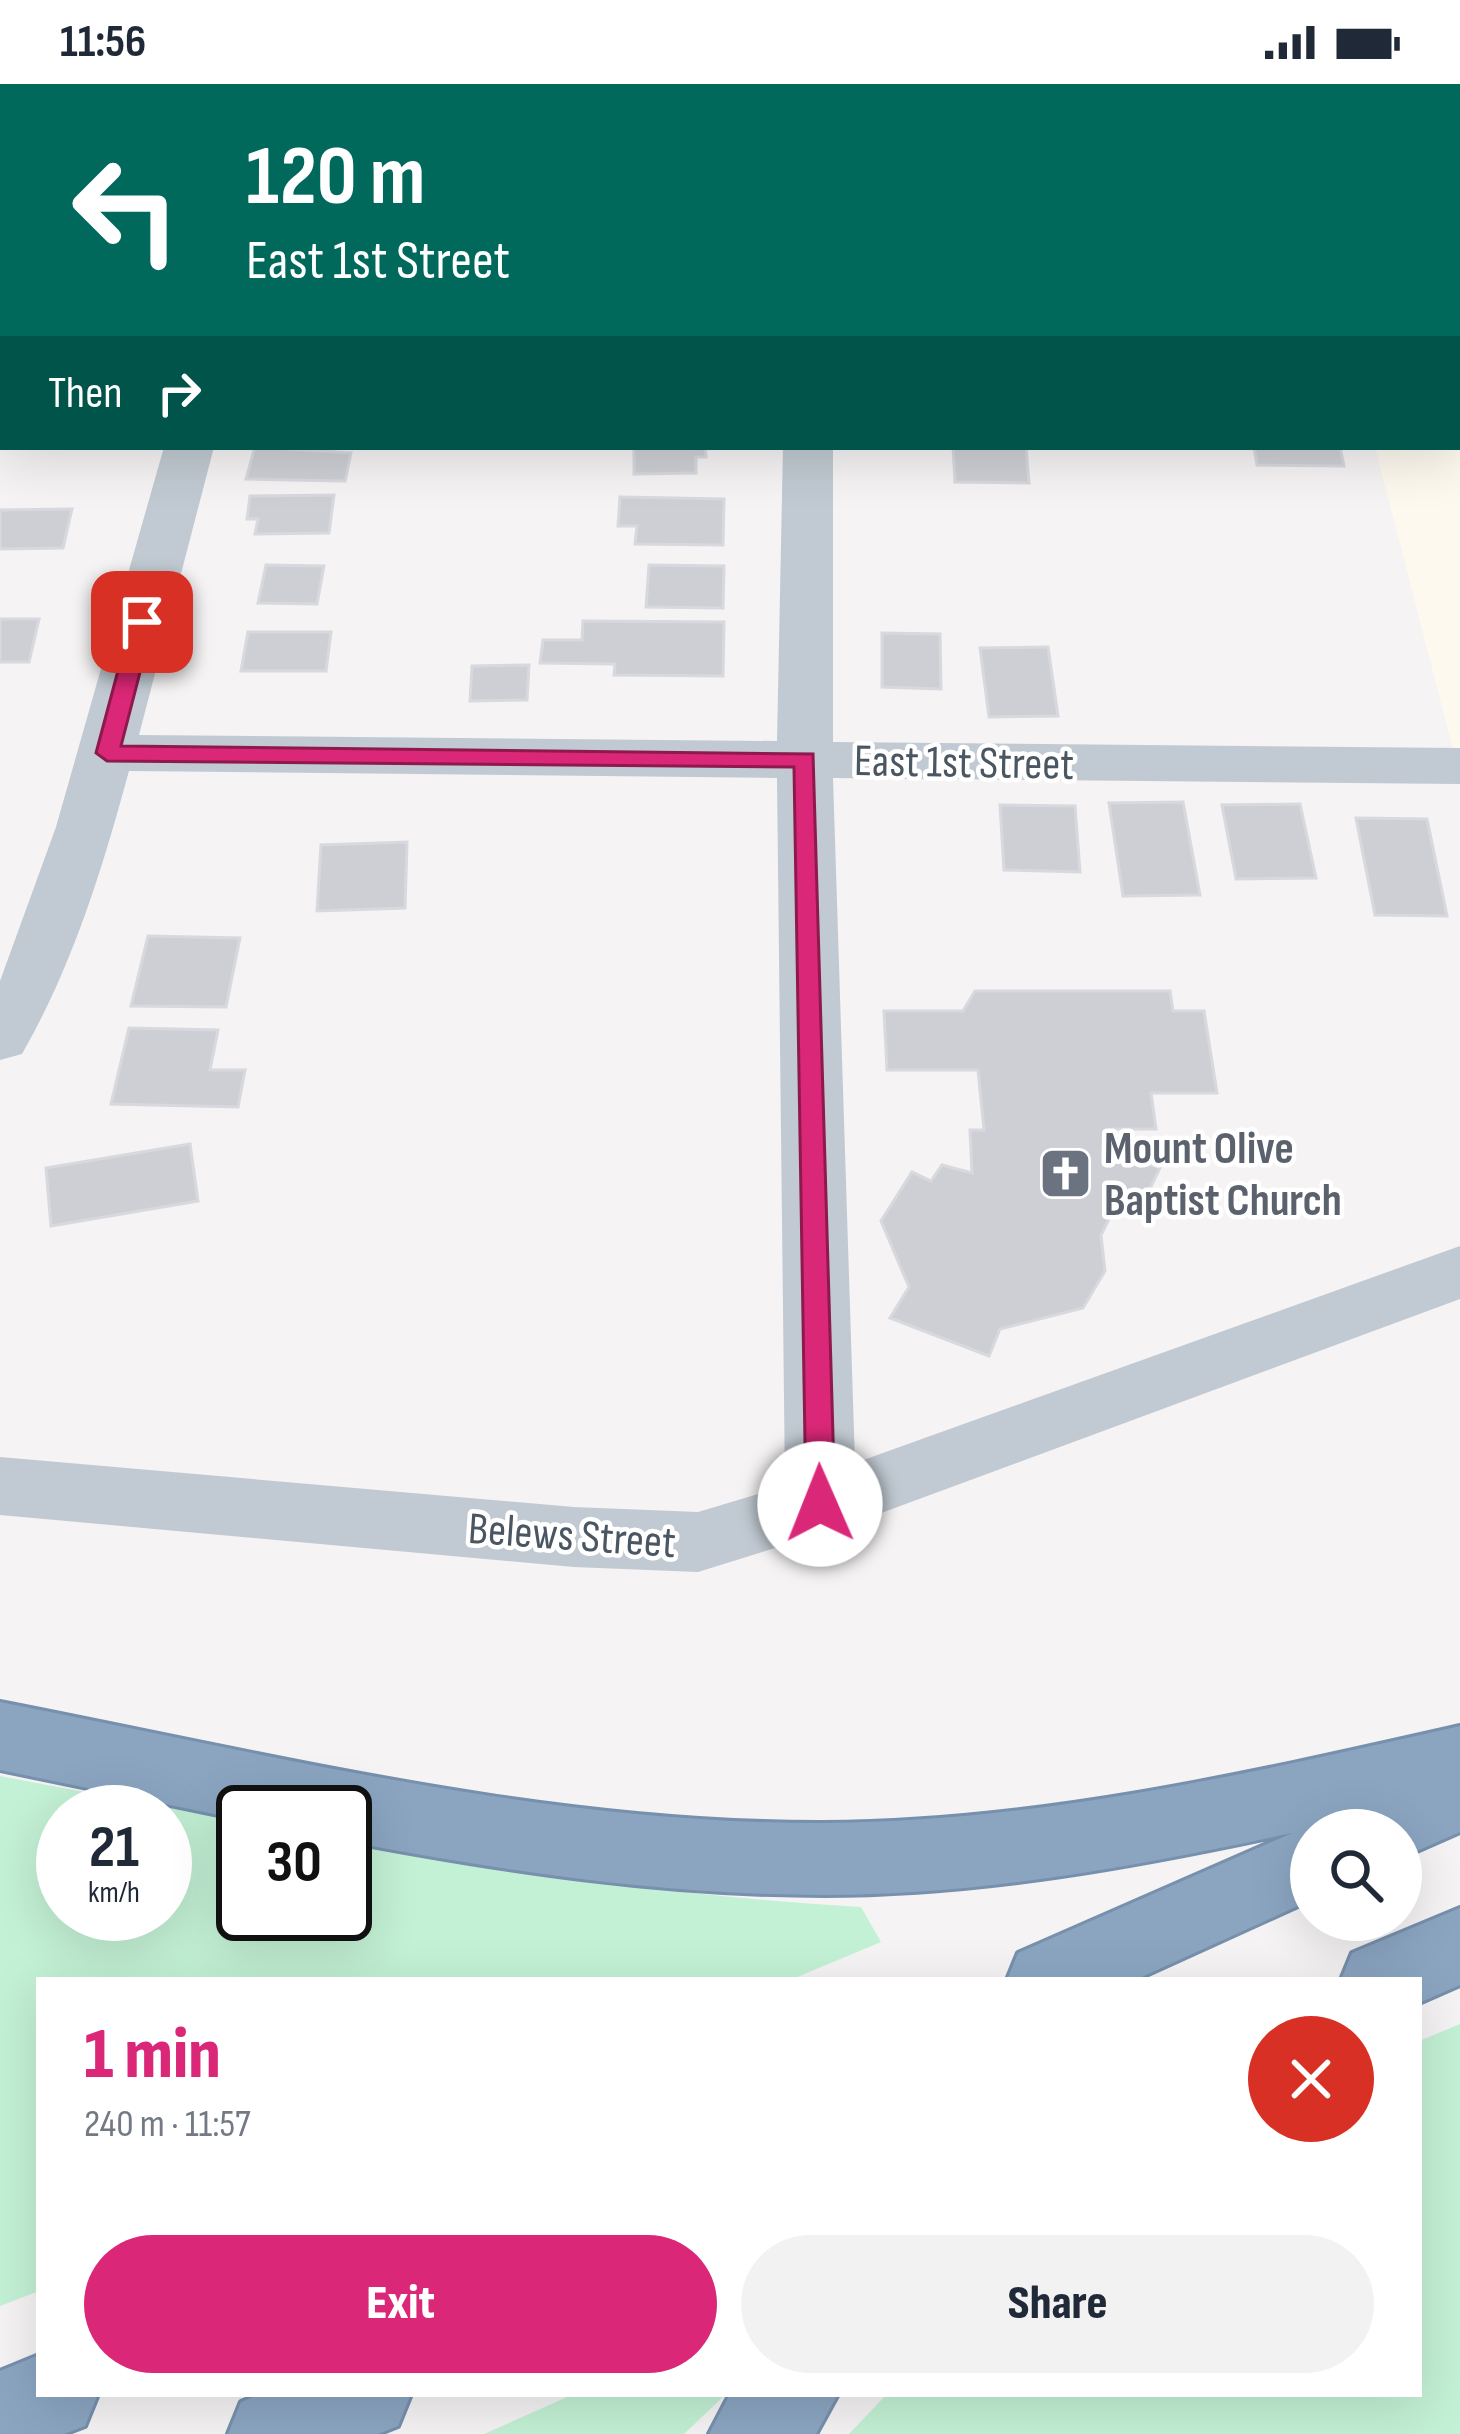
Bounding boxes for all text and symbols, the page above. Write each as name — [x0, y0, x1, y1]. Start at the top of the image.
text: 11:56 — [60, 15, 146, 70]
text: 120 m — [246, 127, 425, 228]
icon: left — [48, 132, 204, 288]
text: East 1st Street — [246, 229, 510, 294]
icon: right — [146, 360, 212, 426]
text: Then — [48, 366, 122, 421]
pin — [91, 571, 193, 673]
icon: arrive — [109, 589, 175, 655]
street label: East 1st Street — [854, 734, 1074, 793]
place label: Mount Olive Baptist Church — [1104, 1122, 1342, 1229]
church icon: Mount Olive Baptist Church — [1037, 1145, 1093, 1201]
position arrow — [757, 1441, 883, 1567]
street label: Belews Street — [466, 1502, 677, 1571]
speed limit sign: 30 — [216, 1785, 372, 1941]
map controls — [1290, 1809, 1422, 1941]
button: search — [1290, 1809, 1422, 1941]
text: 21 — [89, 1812, 139, 1884]
text: km/h — [88, 1875, 140, 1911]
text: 1 min — [84, 2012, 221, 2099]
button: close — [1248, 2016, 1374, 2142]
text: 240 m · 11:57 — [84, 2101, 251, 2148]
button: Exit — [84, 2235, 717, 2373]
button: Share — [741, 2235, 1374, 2373]

